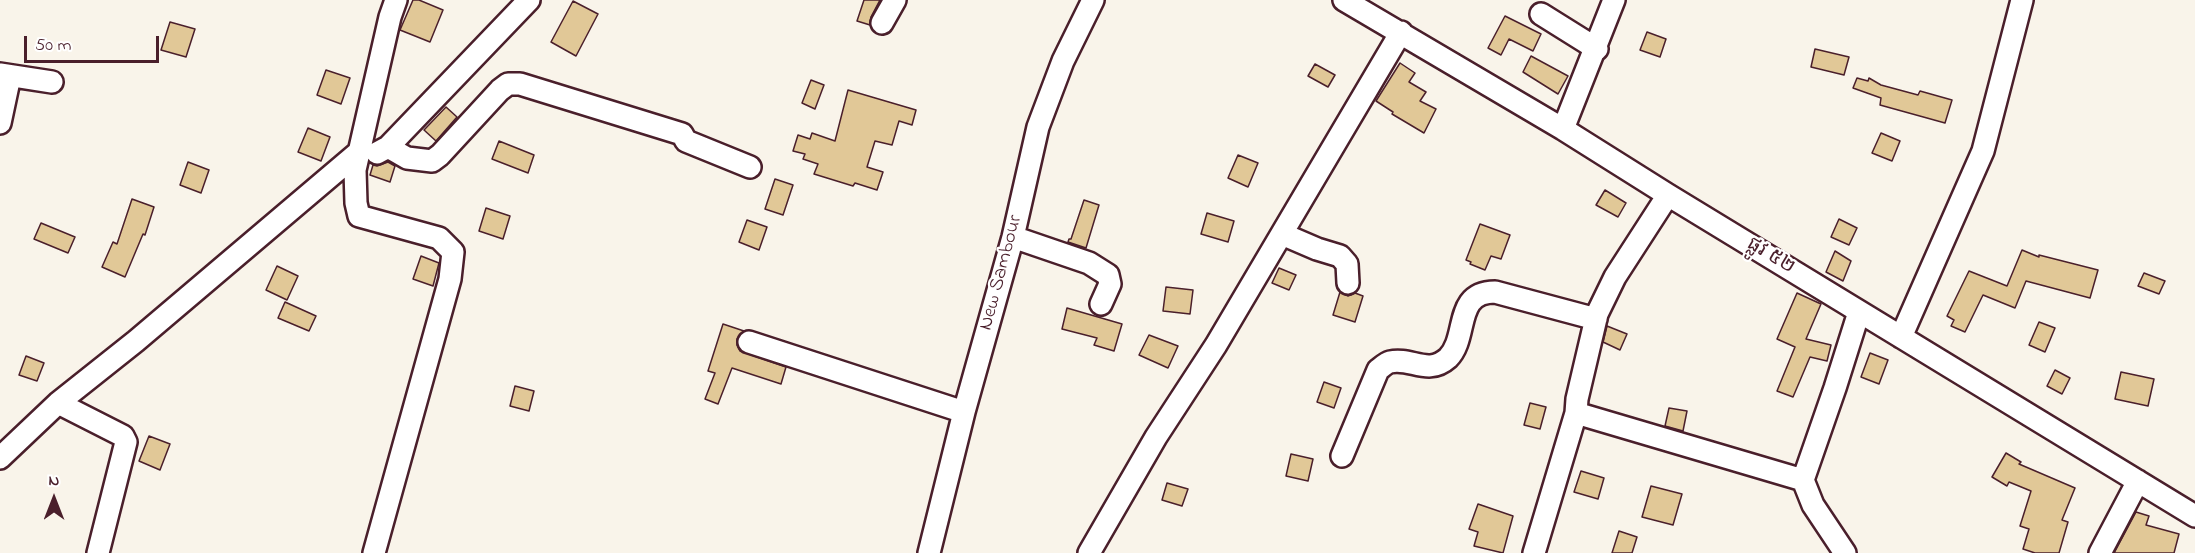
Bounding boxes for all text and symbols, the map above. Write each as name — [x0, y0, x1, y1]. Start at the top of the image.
scale bar — [27, 24, 162, 62]
text: 50 m — [35, 33, 72, 59]
street label: New Sambour — [975, 213, 1029, 333]
street label: ផ្លូវ ៥២ — [1742, 233, 1798, 281]
north arrow — [24, 469, 84, 529]
text: N — [49, 469, 59, 493]

